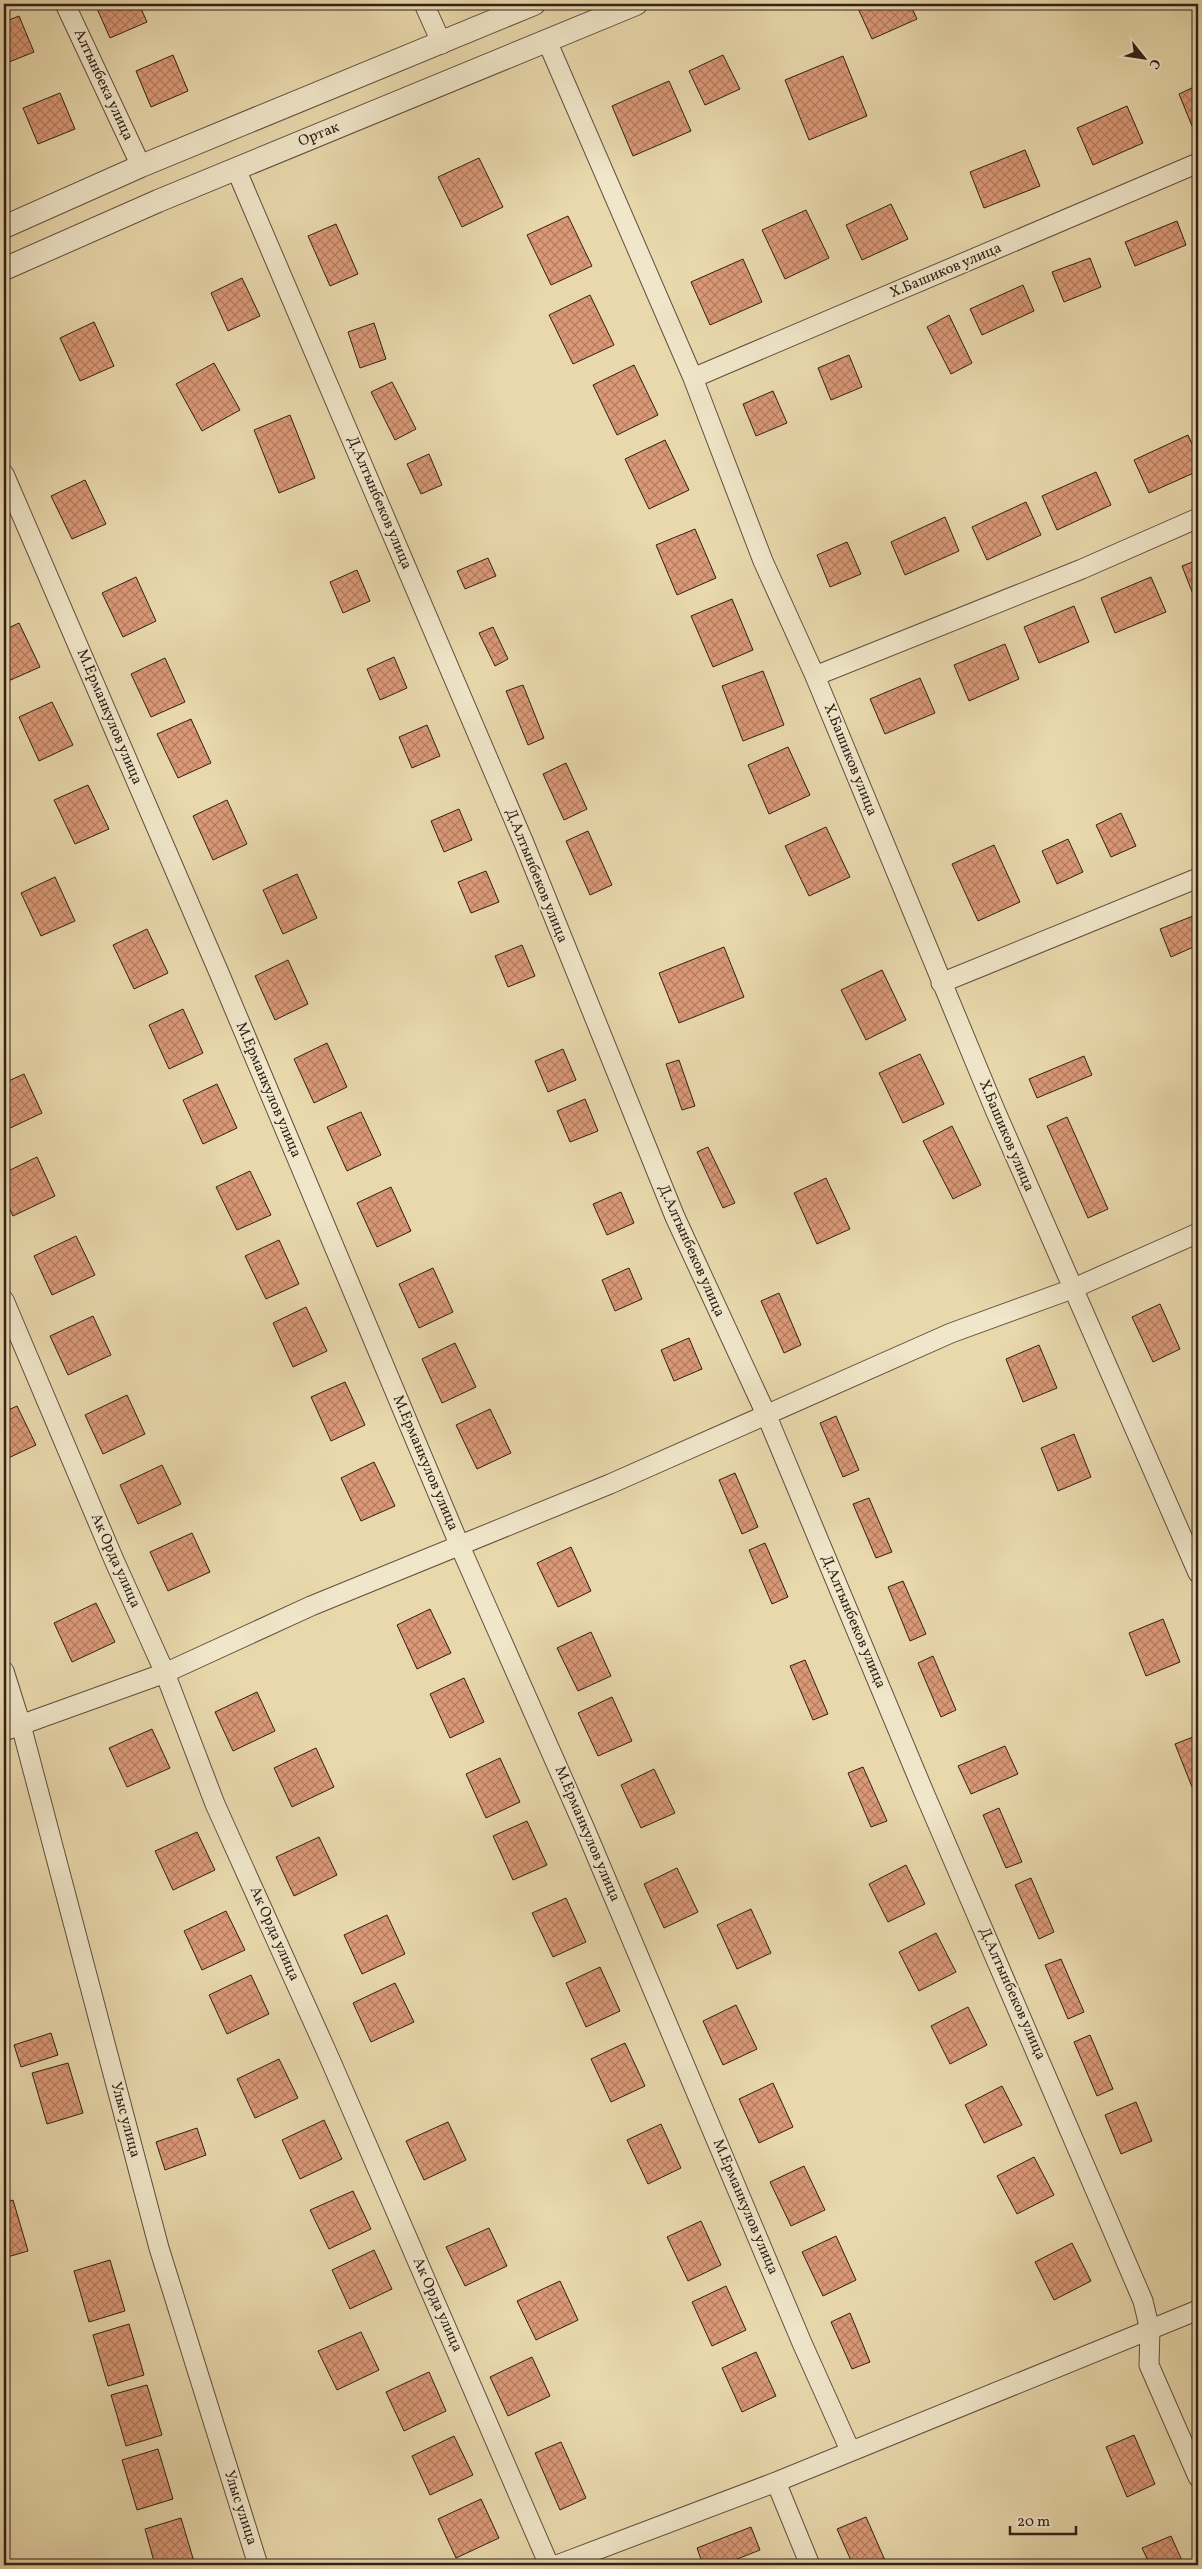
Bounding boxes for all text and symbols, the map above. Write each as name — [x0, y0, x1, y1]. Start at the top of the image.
street label: Алтынбека улица — [68, 26, 138, 144]
north arrow — [1120, 32, 1170, 82]
text: С — [1143, 55, 1164, 72]
street label: Ортак — [295, 117, 343, 153]
street label: Х.Башиков улица — [887, 238, 1005, 304]
street label: Д.Алтынбеков улица — [341, 433, 417, 573]
street label: М.Ерманкулов улица — [71, 646, 147, 788]
street label: Х.Башиков улица — [818, 701, 882, 819]
street label: Д.Алтынбеков улица — [499, 806, 573, 946]
street label: М.Ерманкулов улица — [230, 1019, 306, 1161]
street label: Х.Башиков улица — [973, 1077, 1039, 1195]
street label: Д.Алтынбеков улица — [652, 1181, 730, 1321]
street label: М.Ерманкулов улица — [387, 1392, 463, 1534]
street label: Ак Орда улица — [85, 1510, 145, 1612]
street label: Д.Алтынбеков улица — [815, 1552, 891, 1692]
street label: М.Ерманкулов улица — [549, 1763, 625, 1905]
street label: Ак Орда улица — [244, 1883, 304, 1985]
street label: Д.Алтынбеков улица — [973, 1924, 1051, 2064]
street label: Улыс улица — [105, 2080, 145, 2160]
street label: М.Ерманкулов улица — [707, 2136, 783, 2278]
street label: Ак Орда улица — [407, 2254, 467, 2356]
street label: Улыс улица — [218, 2468, 262, 2548]
scale bar — [1010, 2504, 1076, 2536]
text: 20 m — [1017, 2512, 1050, 2533]

